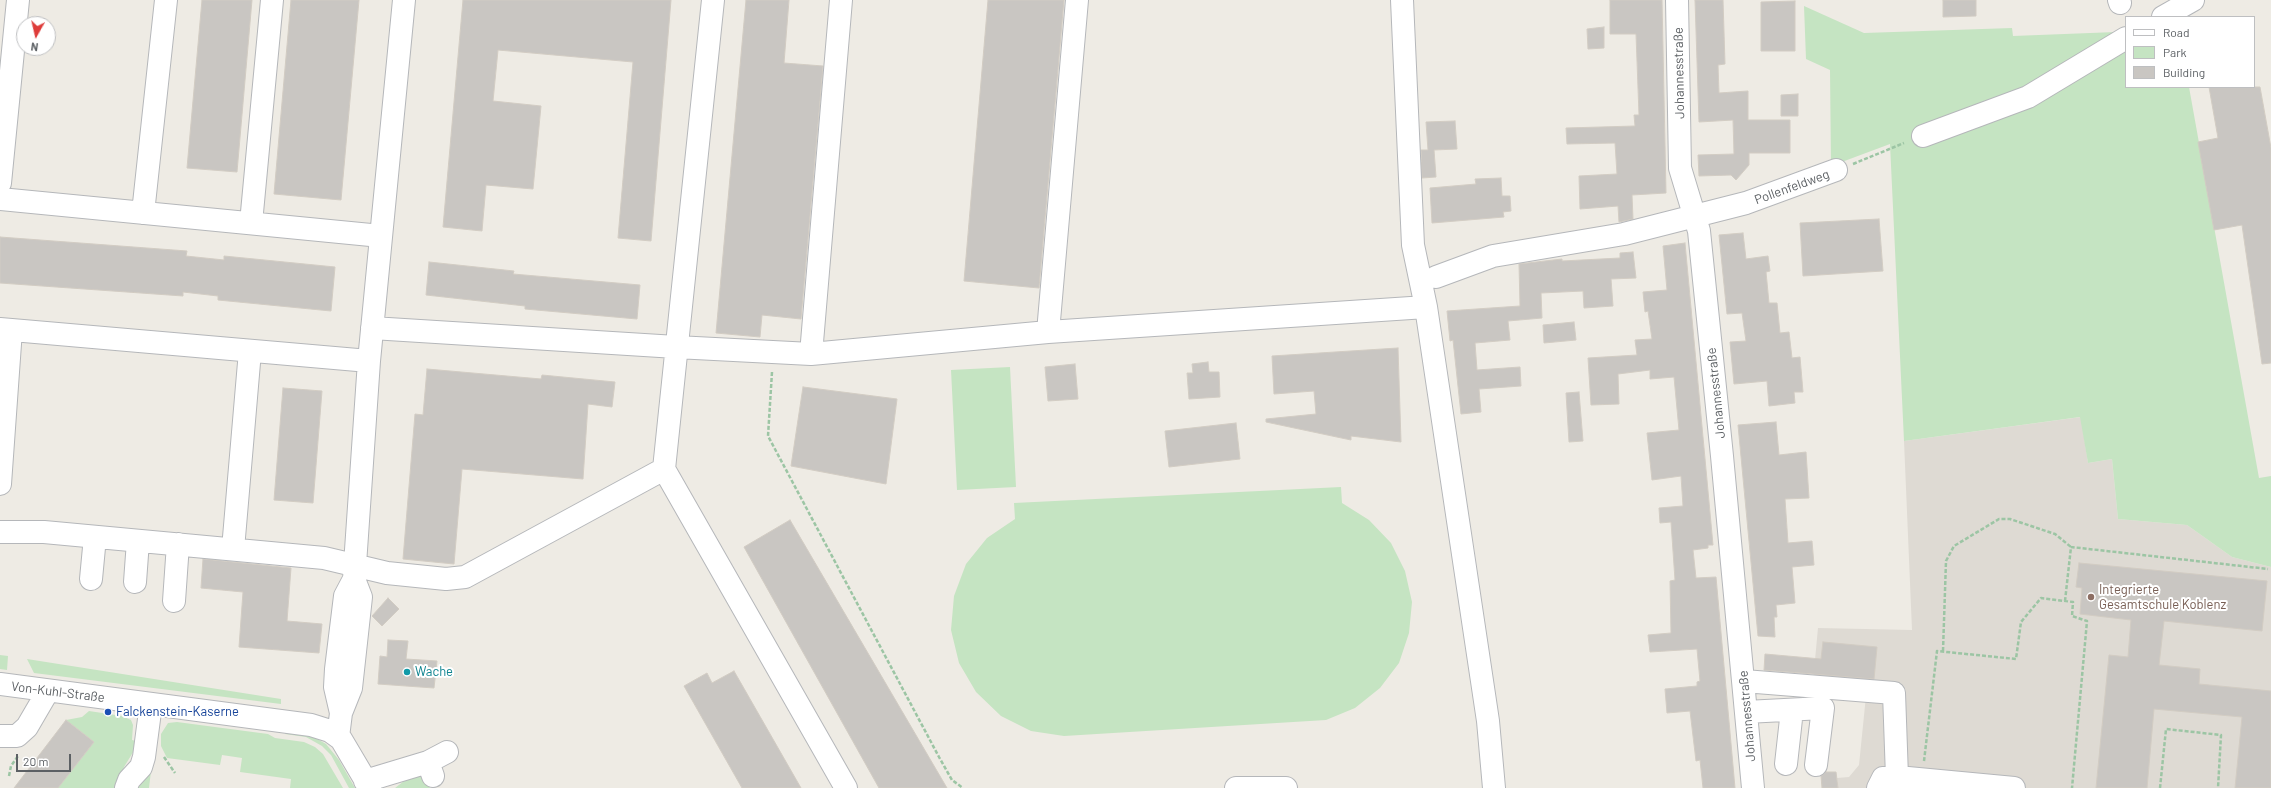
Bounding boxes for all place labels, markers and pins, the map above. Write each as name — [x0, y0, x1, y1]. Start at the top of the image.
place label: Integrierte Gesamtschule Koblenz — [2099, 582, 2226, 613]
marker: Integrierte Gesamtschule Koblenz — [2086, 592, 2096, 602]
place label: Wache — [415, 664, 453, 680]
marker: Wache — [402, 667, 412, 677]
place label: Falckenstein-Kaserne — [116, 704, 239, 720]
marker: Falckenstein-Kaserne — [103, 707, 113, 717]

